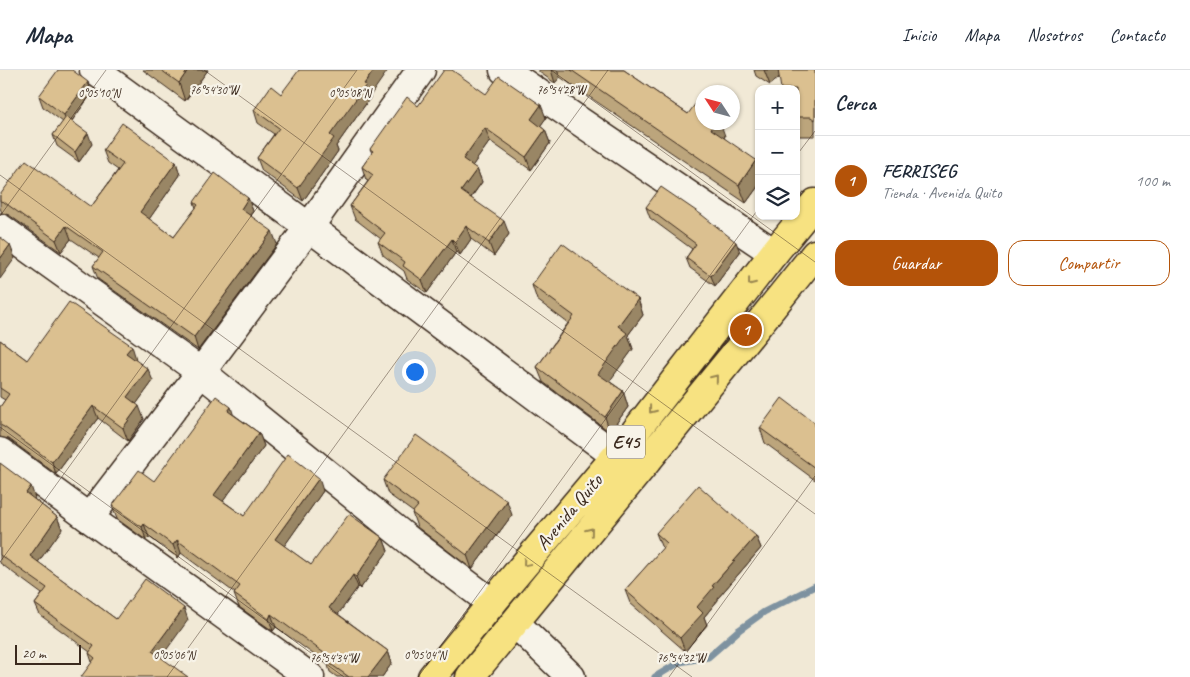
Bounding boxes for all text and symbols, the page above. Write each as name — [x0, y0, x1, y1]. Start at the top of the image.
text: Mapa — [25, 20, 72, 50]
text: Inicio — [902, 24, 936, 46]
text: Mapa — [964, 24, 999, 46]
text: Nosotros — [1027, 24, 1082, 46]
text: Contacto — [1110, 24, 1165, 46]
text: 76°54'30"W — [190, 82, 241, 98]
text: 76°54'28"W — [537, 82, 588, 98]
text: 0°05'10"N — [78, 85, 122, 101]
text: 0°05'08"N — [329, 85, 373, 101]
north arrow — [695, 85, 740, 130]
map controls — [755, 85, 800, 220]
button: + — [755, 85, 800, 130]
text: Cerca — [835, 90, 876, 116]
button: − — [755, 130, 800, 175]
text: FERRISEG — [882, 159, 956, 183]
text: 1 — [847, 171, 855, 191]
text: 100 m — [1136, 171, 1170, 191]
button: layers — [755, 175, 800, 220]
text: Tienda · Avenida Quito — [882, 183, 1002, 203]
button: Guardar — [835, 240, 998, 286]
button: Compartir — [1008, 240, 1170, 286]
one-way arrow — [749, 276, 757, 285]
pin: 1 — [730, 311, 762, 349]
your location — [402, 359, 428, 385]
one-way arrow — [709, 375, 718, 384]
one-way arrow — [649, 404, 657, 413]
road number: E45 — [607, 426, 645, 458]
street label: Avenida Quito — [530, 468, 609, 555]
one-way arrow — [584, 528, 592, 537]
one-way arrow — [523, 557, 532, 566]
scale bar — [15, 642, 81, 665]
text: 20 m — [22, 645, 46, 662]
text: 0°05'06"N — [153, 647, 197, 663]
text: 0°05'04"N — [404, 647, 448, 663]
text: 76°54'34"W — [310, 650, 361, 666]
text: 76°54'32"W — [657, 650, 708, 666]

